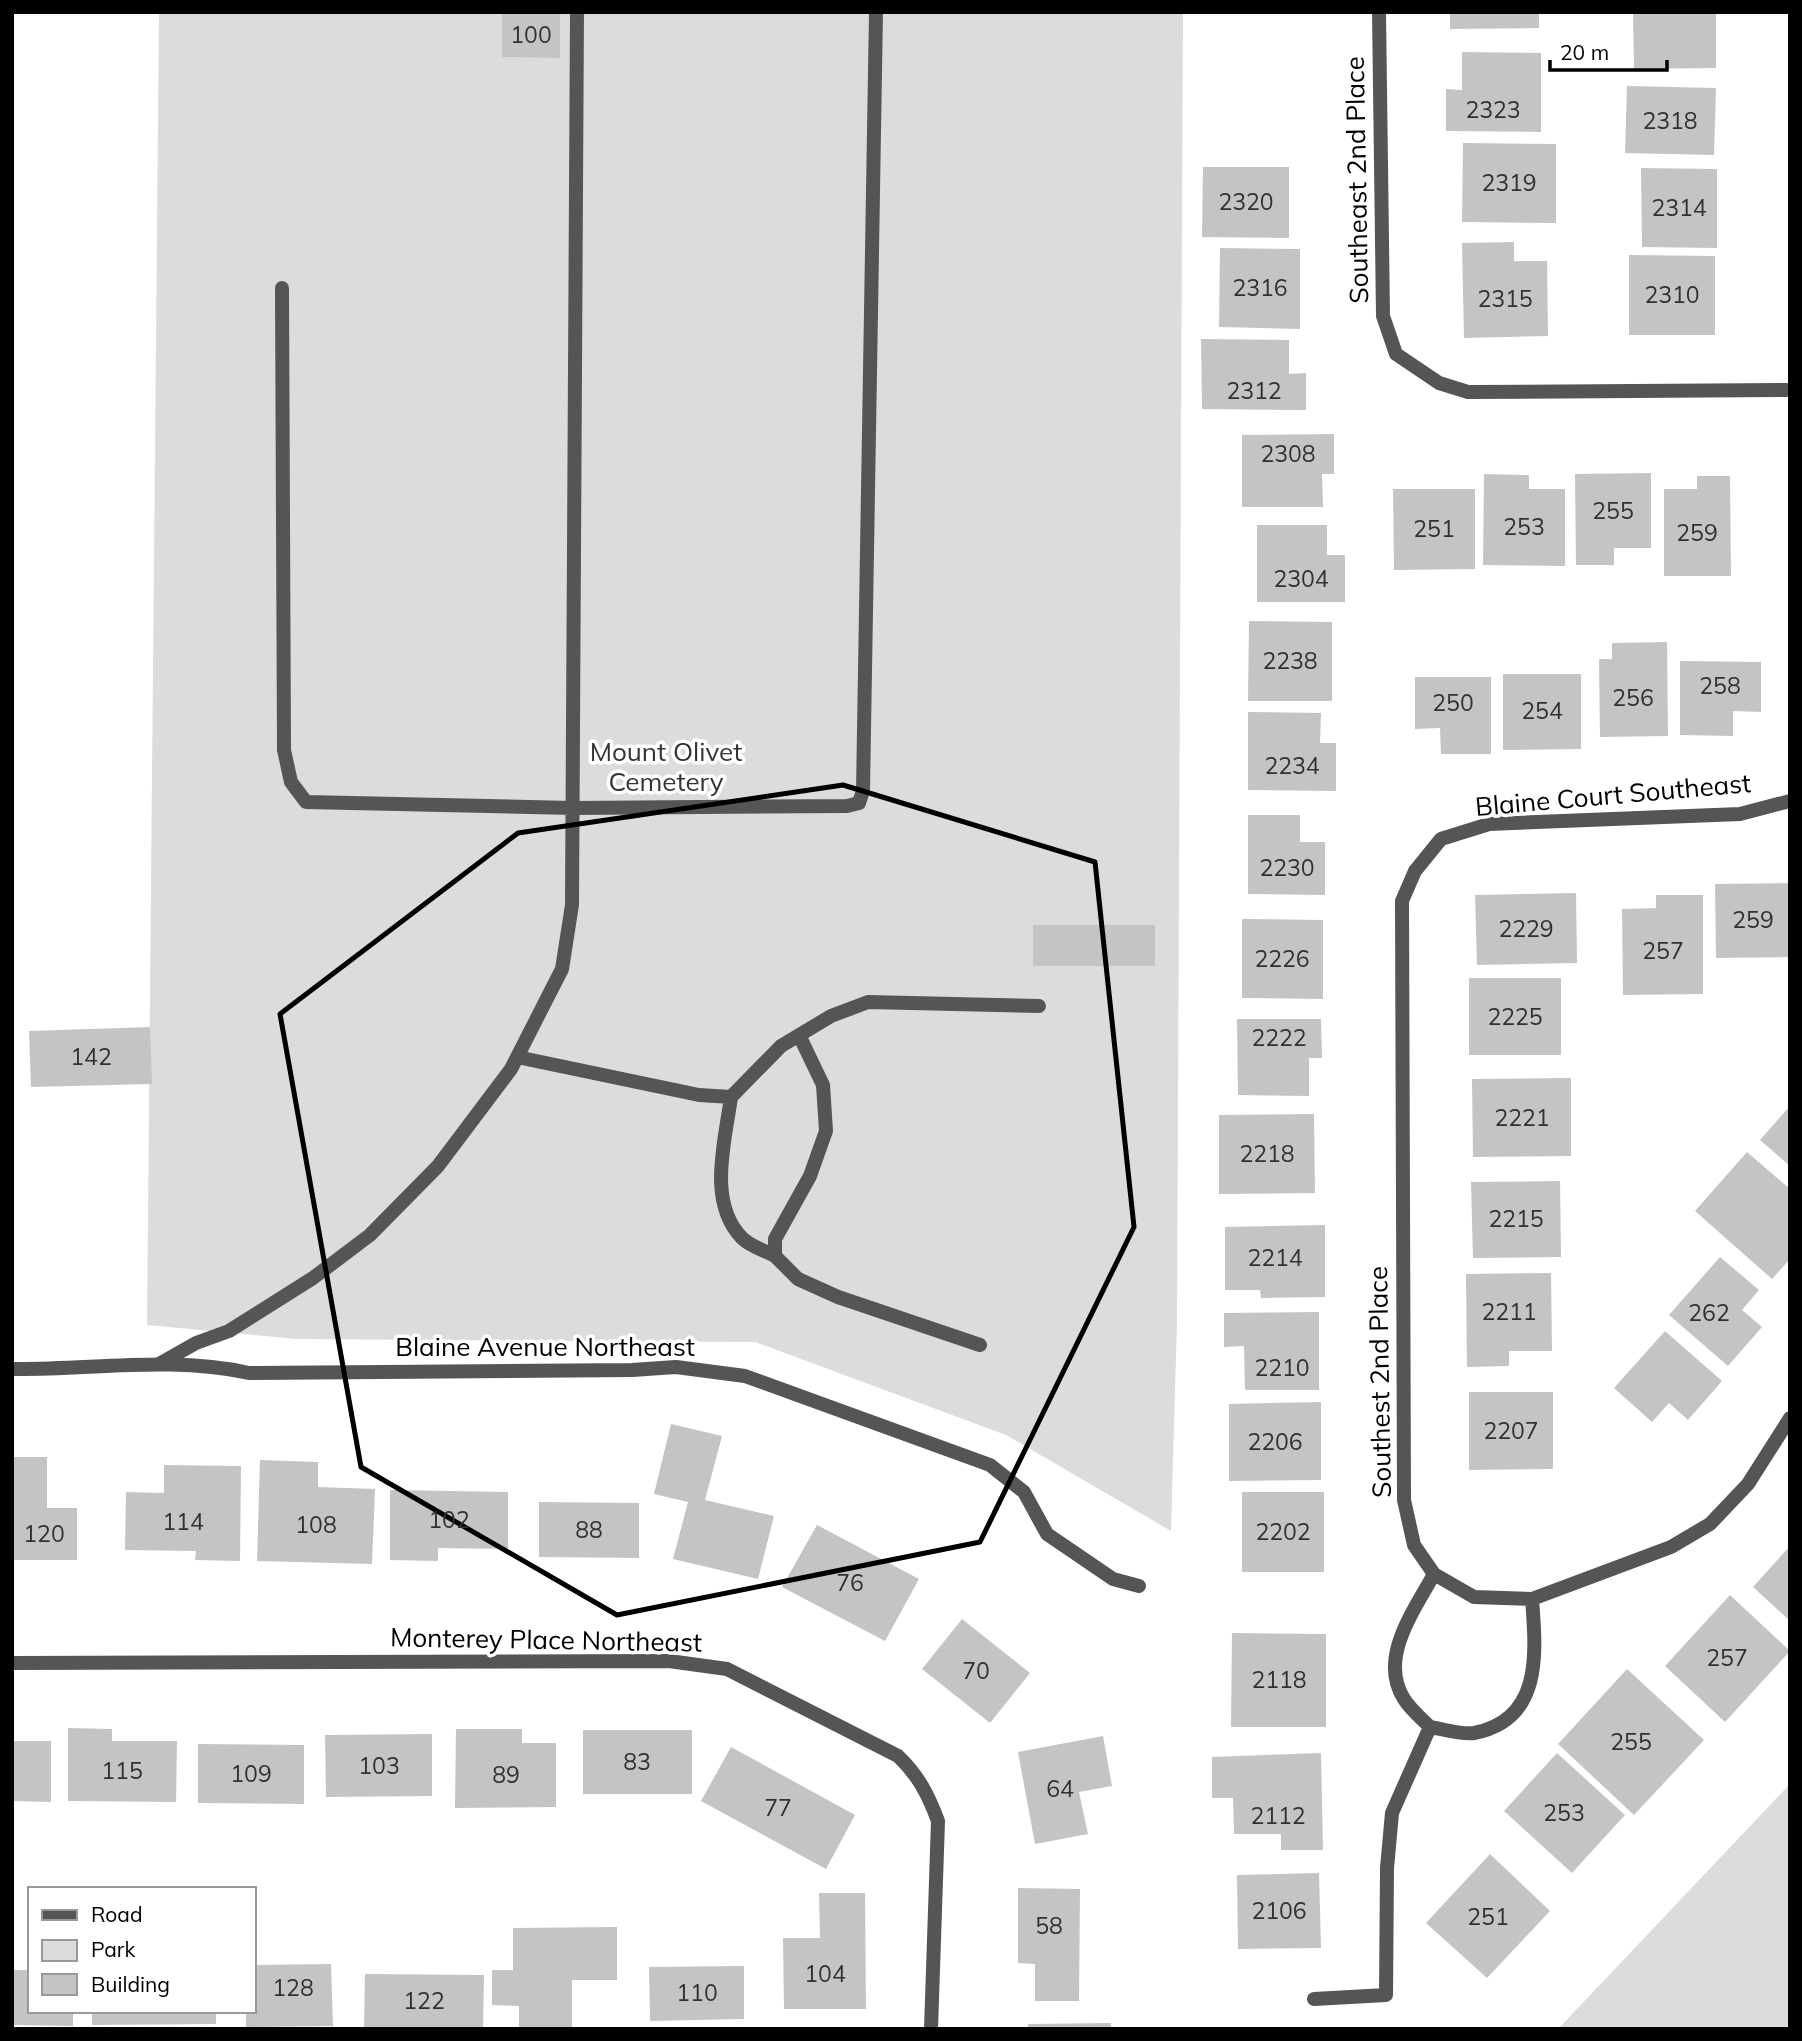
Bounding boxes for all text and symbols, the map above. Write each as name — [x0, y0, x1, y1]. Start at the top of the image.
house number: 100 — [510, 20, 552, 49]
scale bar — [1550, 28, 1667, 72]
text: 20 m — [1560, 39, 1609, 65]
street label: Southeast 2nd Place — [1338, 56, 1375, 304]
house number: 2323 — [1465, 95, 1521, 124]
house number: 2318 — [1642, 106, 1698, 135]
house number: 2319 — [1481, 168, 1537, 197]
house number: 2320 — [1218, 187, 1274, 216]
house number: 2314 — [1651, 193, 1707, 222]
house number: 2316 — [1232, 273, 1288, 302]
house number: 2310 — [1644, 280, 1700, 309]
house number: 2315 — [1477, 284, 1533, 313]
house number: 2312 — [1226, 376, 1282, 405]
house number: 2308 — [1260, 439, 1316, 468]
house number: 255 — [1592, 496, 1634, 525]
house number: 253 — [1503, 512, 1545, 541]
house number: 251 — [1413, 514, 1455, 543]
house number: 259 — [1676, 518, 1718, 547]
house number: 2304 — [1273, 564, 1329, 593]
house number: 2238 — [1262, 646, 1318, 675]
house number: 258 — [1699, 671, 1741, 700]
house number: 256 — [1612, 683, 1654, 712]
house number: 250 — [1432, 688, 1474, 717]
house number: 254 — [1521, 696, 1563, 725]
park label: Mount Olivet Cemetery — [590, 735, 742, 798]
house number: 2234 — [1264, 751, 1320, 780]
street label: Blaine Court Southeast — [1474, 766, 1752, 823]
house number: 2230 — [1259, 853, 1315, 882]
house number: 259 — [1732, 905, 1774, 934]
house number: 2229 — [1498, 914, 1554, 943]
house number: 257 — [1642, 936, 1684, 965]
house number: 2226 — [1254, 944, 1310, 973]
house number: 2225 — [1487, 1002, 1543, 1031]
house number: 2222 — [1251, 1023, 1307, 1052]
house number: 142 — [70, 1042, 112, 1071]
house number: 2221 — [1494, 1103, 1550, 1132]
house number: 2218 — [1239, 1139, 1295, 1168]
house number: 2215 — [1488, 1204, 1544, 1233]
house number: 2214 — [1247, 1243, 1303, 1272]
street label: Southest 2nd Place — [1361, 1266, 1398, 1498]
house number: 2211 — [1481, 1297, 1537, 1326]
house number: 262 — [1688, 1298, 1730, 1327]
street label: Blaine Avenue Northeast — [395, 1330, 695, 1363]
house number: 2210 — [1254, 1353, 1310, 1382]
house number: 2207 — [1483, 1416, 1539, 1445]
house number: 2206 — [1247, 1427, 1303, 1456]
house number: 102 — [428, 1505, 470, 1534]
house number: 114 — [162, 1507, 204, 1536]
house number: 108 — [295, 1510, 337, 1539]
house number: 88 — [575, 1515, 603, 1544]
house number: 2202 — [1255, 1517, 1311, 1546]
house number: 120 — [23, 1519, 65, 1548]
house number: 76 — [836, 1568, 864, 1597]
street label: Monterey Place Northeast — [390, 1620, 702, 1659]
house number: 257 — [1706, 1643, 1748, 1672]
house number: 70 — [962, 1656, 990, 1685]
house number: 2118 — [1251, 1665, 1307, 1694]
house number: 255 — [1610, 1727, 1652, 1756]
house number: 83 — [623, 1747, 651, 1776]
house number: 103 — [358, 1751, 400, 1780]
house number: 115 — [101, 1756, 143, 1785]
house number: 109 — [230, 1759, 272, 1788]
house number: 89 — [492, 1760, 520, 1789]
house number: 64 — [1046, 1774, 1074, 1803]
house number: 77 — [764, 1793, 792, 1822]
house number: 253 — [1543, 1798, 1585, 1827]
house number: 2112 — [1250, 1801, 1306, 1830]
legend — [28, 1887, 256, 2013]
house number: 2106 — [1251, 1896, 1307, 1925]
text: Road — [91, 1901, 142, 1927]
house number: 251 — [1467, 1902, 1509, 1931]
house number: 58 — [1035, 1911, 1063, 1940]
text: Park — [91, 1936, 135, 1962]
house number: 104 — [804, 1959, 846, 1988]
text: Building — [91, 1971, 170, 1997]
house number: 128 — [272, 1973, 314, 2002]
house number: 110 — [676, 1978, 718, 2007]
house number: 122 — [403, 1986, 445, 2015]

